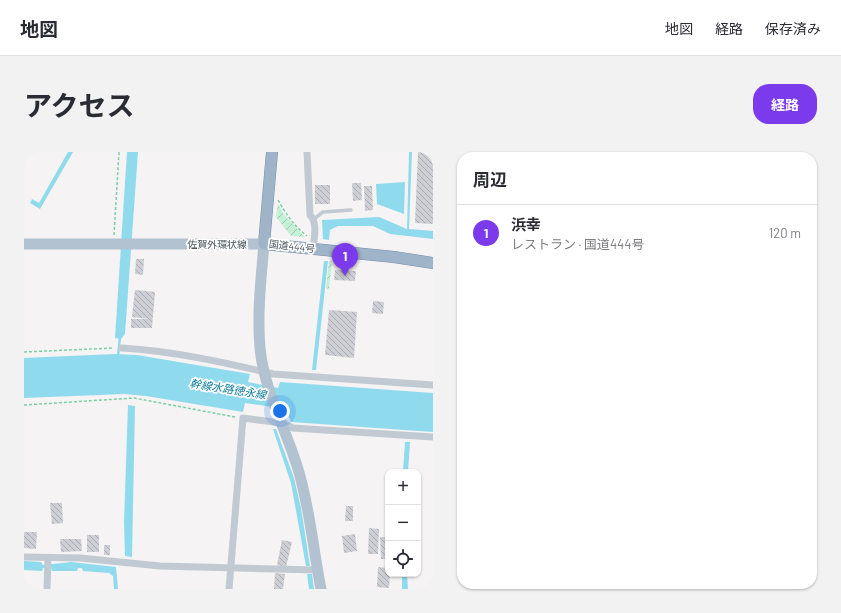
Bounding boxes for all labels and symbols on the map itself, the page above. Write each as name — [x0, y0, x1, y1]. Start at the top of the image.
street label: 国道444号 — [268, 237, 316, 255]
street label: 佐賀外環状線 — [187, 238, 247, 250]
pin: 1 — [332, 243, 358, 276]
water label: 幹線水路徳永線 — [189, 376, 269, 401]
your location — [270, 401, 290, 421]

